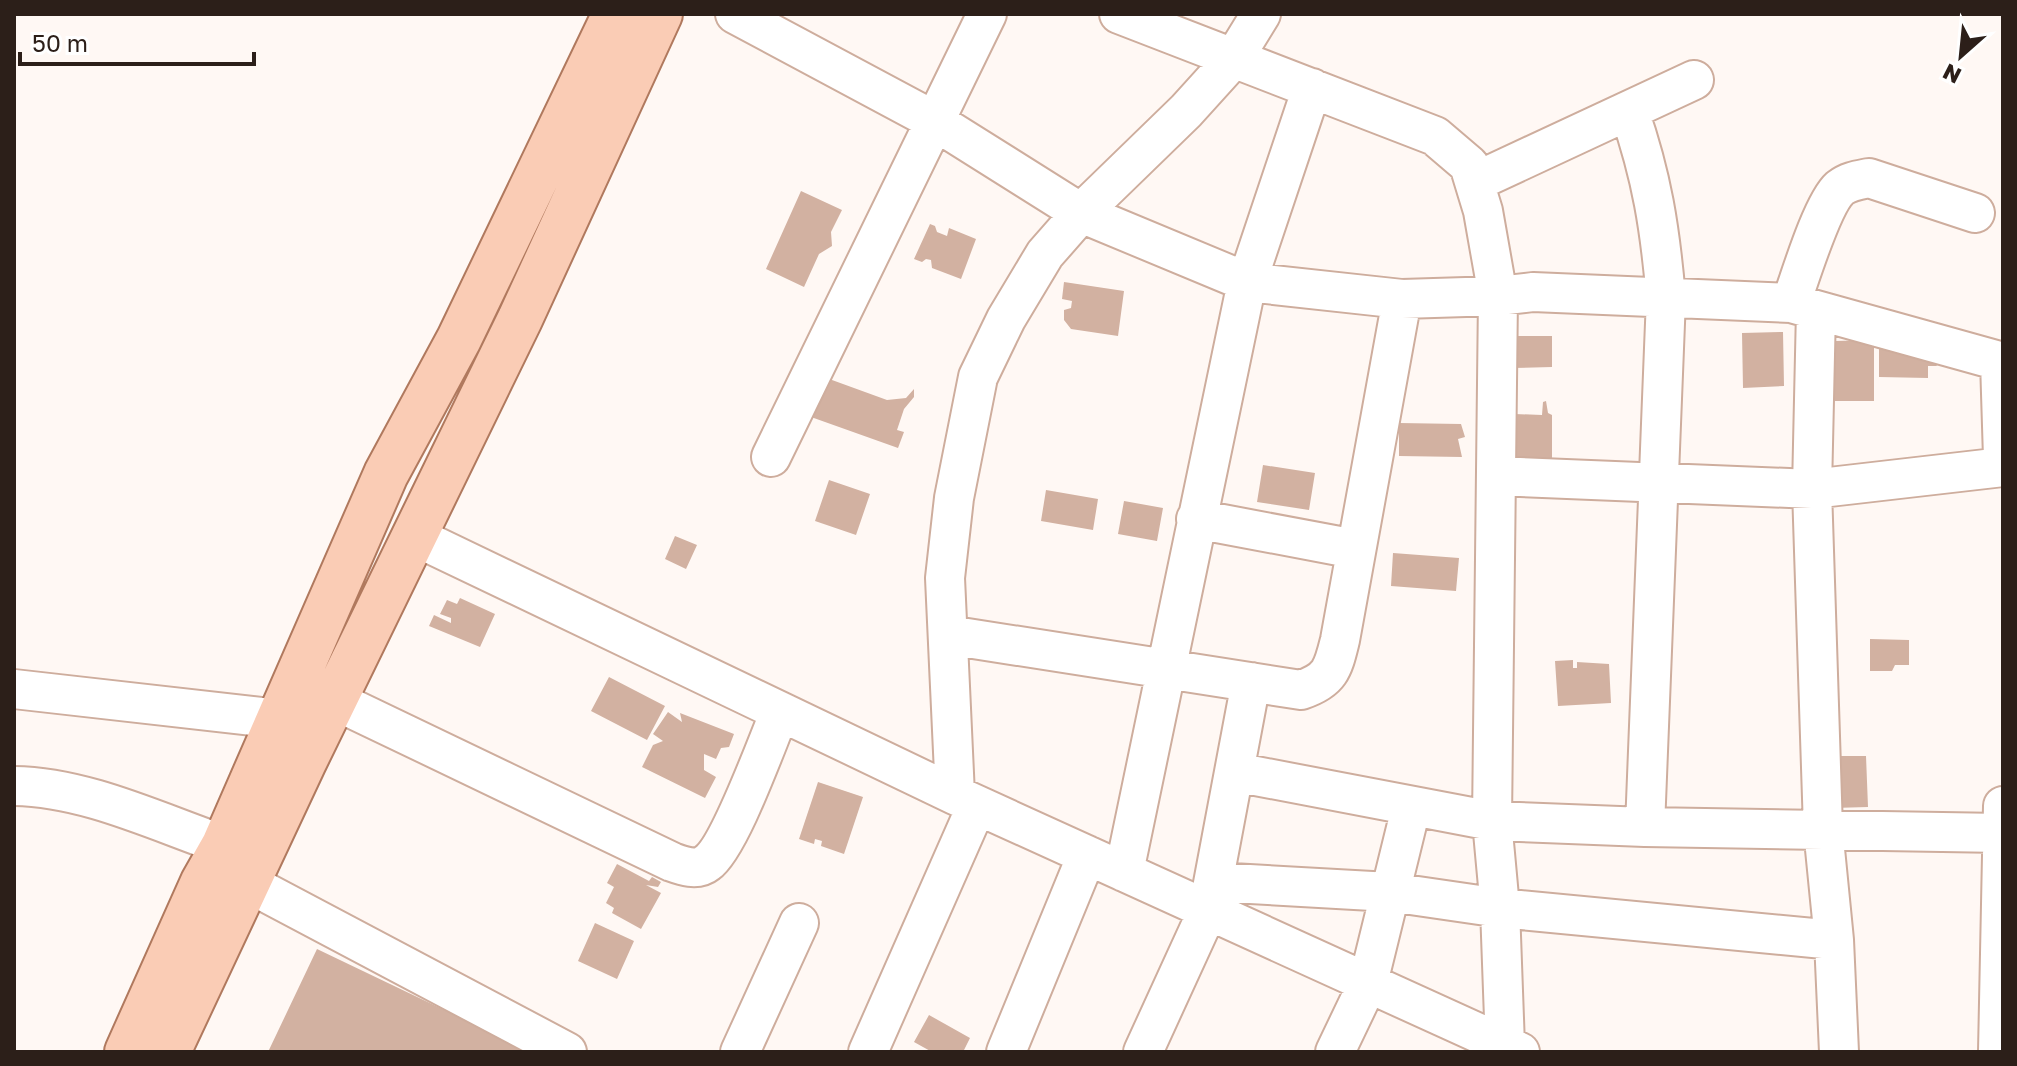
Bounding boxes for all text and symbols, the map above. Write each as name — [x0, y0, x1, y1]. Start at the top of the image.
scale bar — [20, 16, 254, 66]
north arrow — [1921, 16, 2001, 96]
text: 50 m — [32, 28, 88, 57]
text: N — [1938, 58, 1965, 90]

